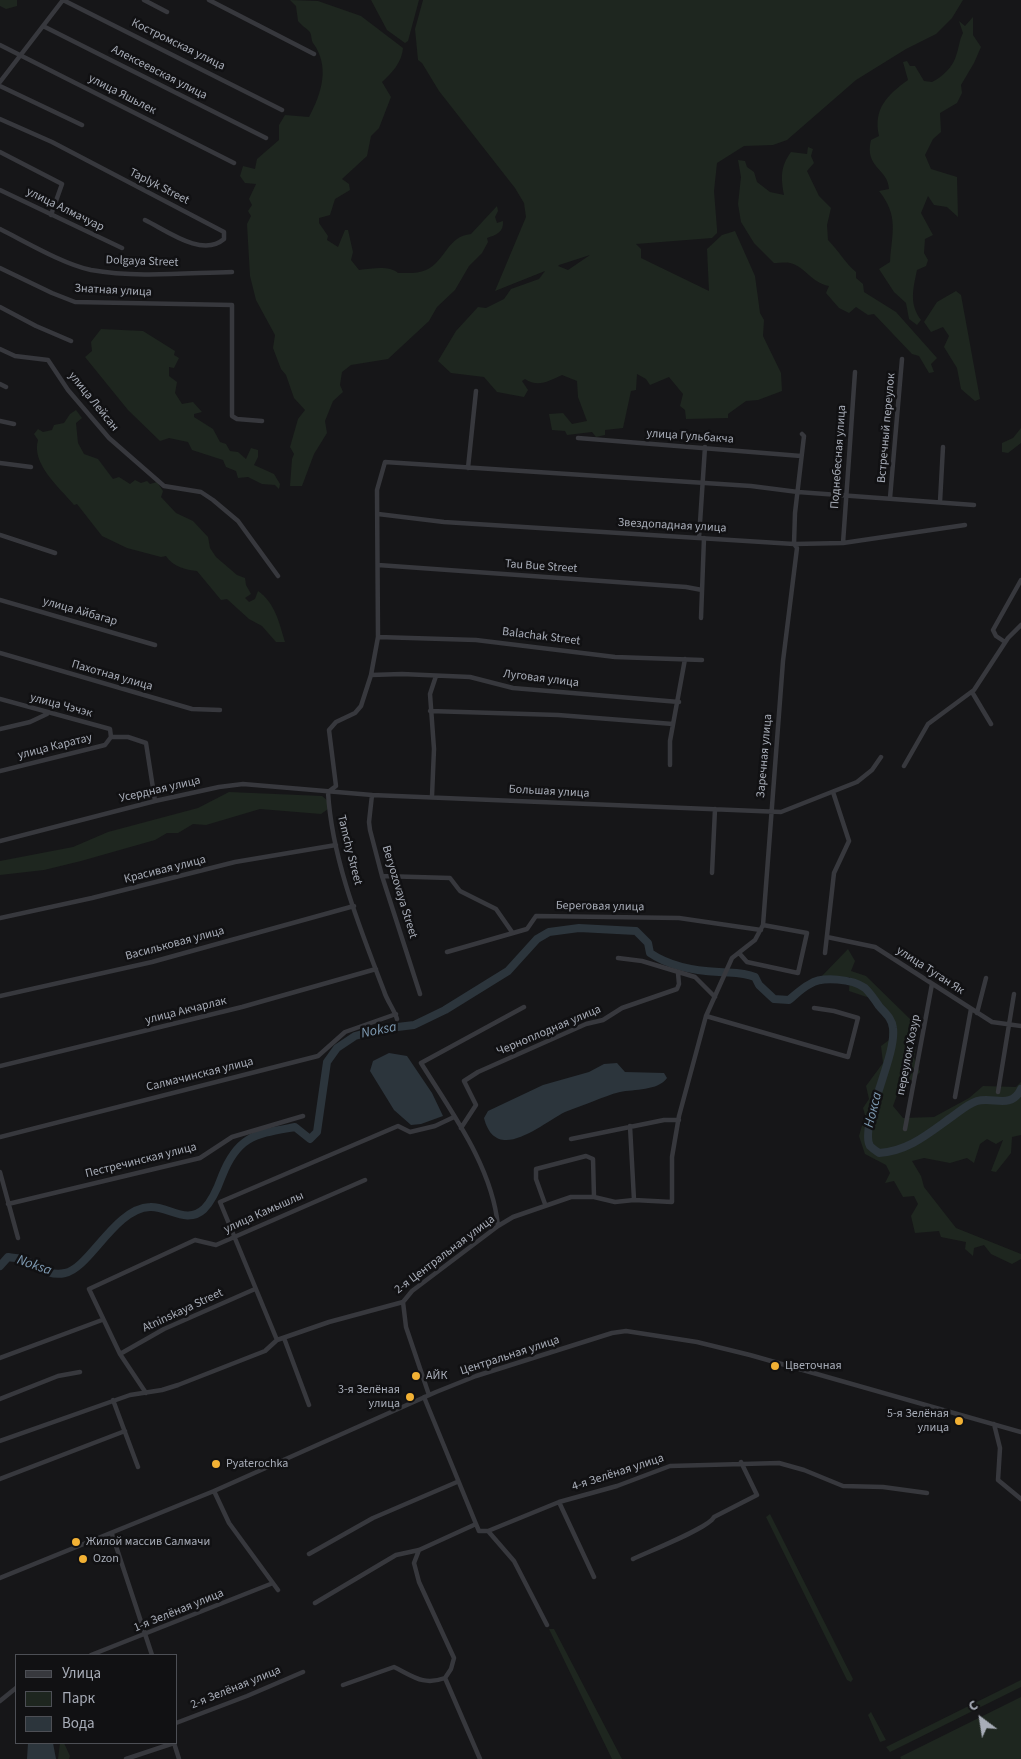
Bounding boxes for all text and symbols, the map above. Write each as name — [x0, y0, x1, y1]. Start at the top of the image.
street label: Костромская улица — [129, 16, 227, 74]
street label: Алексеевская улица — [109, 43, 209, 103]
street label: улица Яшьлек — [86, 72, 158, 118]
street label: Taplyk Street — [127, 166, 191, 208]
street label: улица Алмачуар — [24, 185, 106, 235]
street label: Dolgaya Street — [105, 254, 179, 270]
street label: Знатная улица — [74, 282, 152, 300]
street label: улица Лейсан — [65, 369, 121, 435]
street label: Встречный переулок — [875, 372, 899, 484]
street label: Поднебесная улица — [828, 405, 850, 509]
street label: улица Гульбакча — [646, 427, 734, 447]
street label: Звездопадная улица — [617, 516, 727, 536]
street label: Tau Bue Street — [504, 557, 578, 577]
street label: улица Айбагар — [41, 594, 119, 630]
street label: Balachak Street — [501, 625, 581, 649]
street label: Пахотная улица — [70, 658, 154, 694]
street label: Луговая улица — [502, 667, 580, 691]
street label: улица Чэчэк — [28, 691, 94, 721]
street label: Заречная улица — [754, 713, 776, 799]
street label: улица Каратау — [16, 731, 94, 763]
street label: Усердная улица — [118, 774, 202, 806]
street label: Большая улица — [508, 783, 590, 801]
street label: Tamchy Street — [333, 814, 365, 886]
street label: Beryozovaya Street — [378, 844, 420, 940]
street label: Красивая улица — [123, 853, 207, 887]
street label: Береговая улица — [556, 899, 644, 915]
street label: Васильковая улица — [124, 924, 226, 964]
street label: улица Туган Як — [893, 944, 967, 998]
street label: улица Акчарлак — [144, 994, 228, 1028]
street label: Черноплодная улица — [495, 1003, 603, 1059]
street label: переулок Хозур — [894, 1013, 924, 1097]
water label: Noksa — [360, 1019, 398, 1043]
street label: Салмачинская улица — [145, 1055, 255, 1095]
water label: Нокса — [861, 1091, 887, 1129]
street label: Пестречинская улица — [84, 1140, 198, 1182]
street label: улица Камышлы — [222, 1189, 306, 1237]
street label: 2-я Центральная улица — [392, 1213, 498, 1297]
water label: Noksa — [14, 1252, 54, 1280]
street label: Atninskaya Street — [140, 1286, 226, 1336]
street label: Центральная улица — [458, 1333, 562, 1379]
place label: Цветочная — [785, 1359, 842, 1373]
marker: Цветочная — [769, 1360, 781, 1372]
place label: АЙК — [426, 1369, 447, 1383]
marker: АЙК — [410, 1370, 422, 1382]
place label: 3-я Зелёная улица — [338, 1383, 400, 1411]
marker: 3-я Зелёная улица — [404, 1391, 416, 1403]
place label: 5-я Зелёная улица — [887, 1407, 949, 1435]
marker: 5-я Зелёная улица — [953, 1415, 965, 1427]
street label: 4-я Зелёная улица — [570, 1451, 666, 1495]
place label: Pyaterochka — [226, 1457, 288, 1471]
marker: Pyaterochka — [210, 1458, 222, 1470]
place label: Жилой массив Салмачи — [86, 1535, 210, 1549]
marker: Жилой массив Салмачи — [70, 1536, 82, 1548]
place label: Ozon — [93, 1552, 119, 1566]
marker: Ozon — [77, 1553, 89, 1565]
street label: 1-я Зелёная улица — [132, 1586, 226, 1636]
legend — [15, 1654, 178, 1744]
text: Улица — [62, 1663, 101, 1684]
street label: 2-я Зелёная улица — [189, 1663, 283, 1713]
text: Парк — [62, 1688, 95, 1709]
north arrow — [956, 1694, 1006, 1744]
text: С — [965, 1695, 982, 1717]
text: Вода — [62, 1713, 95, 1734]

